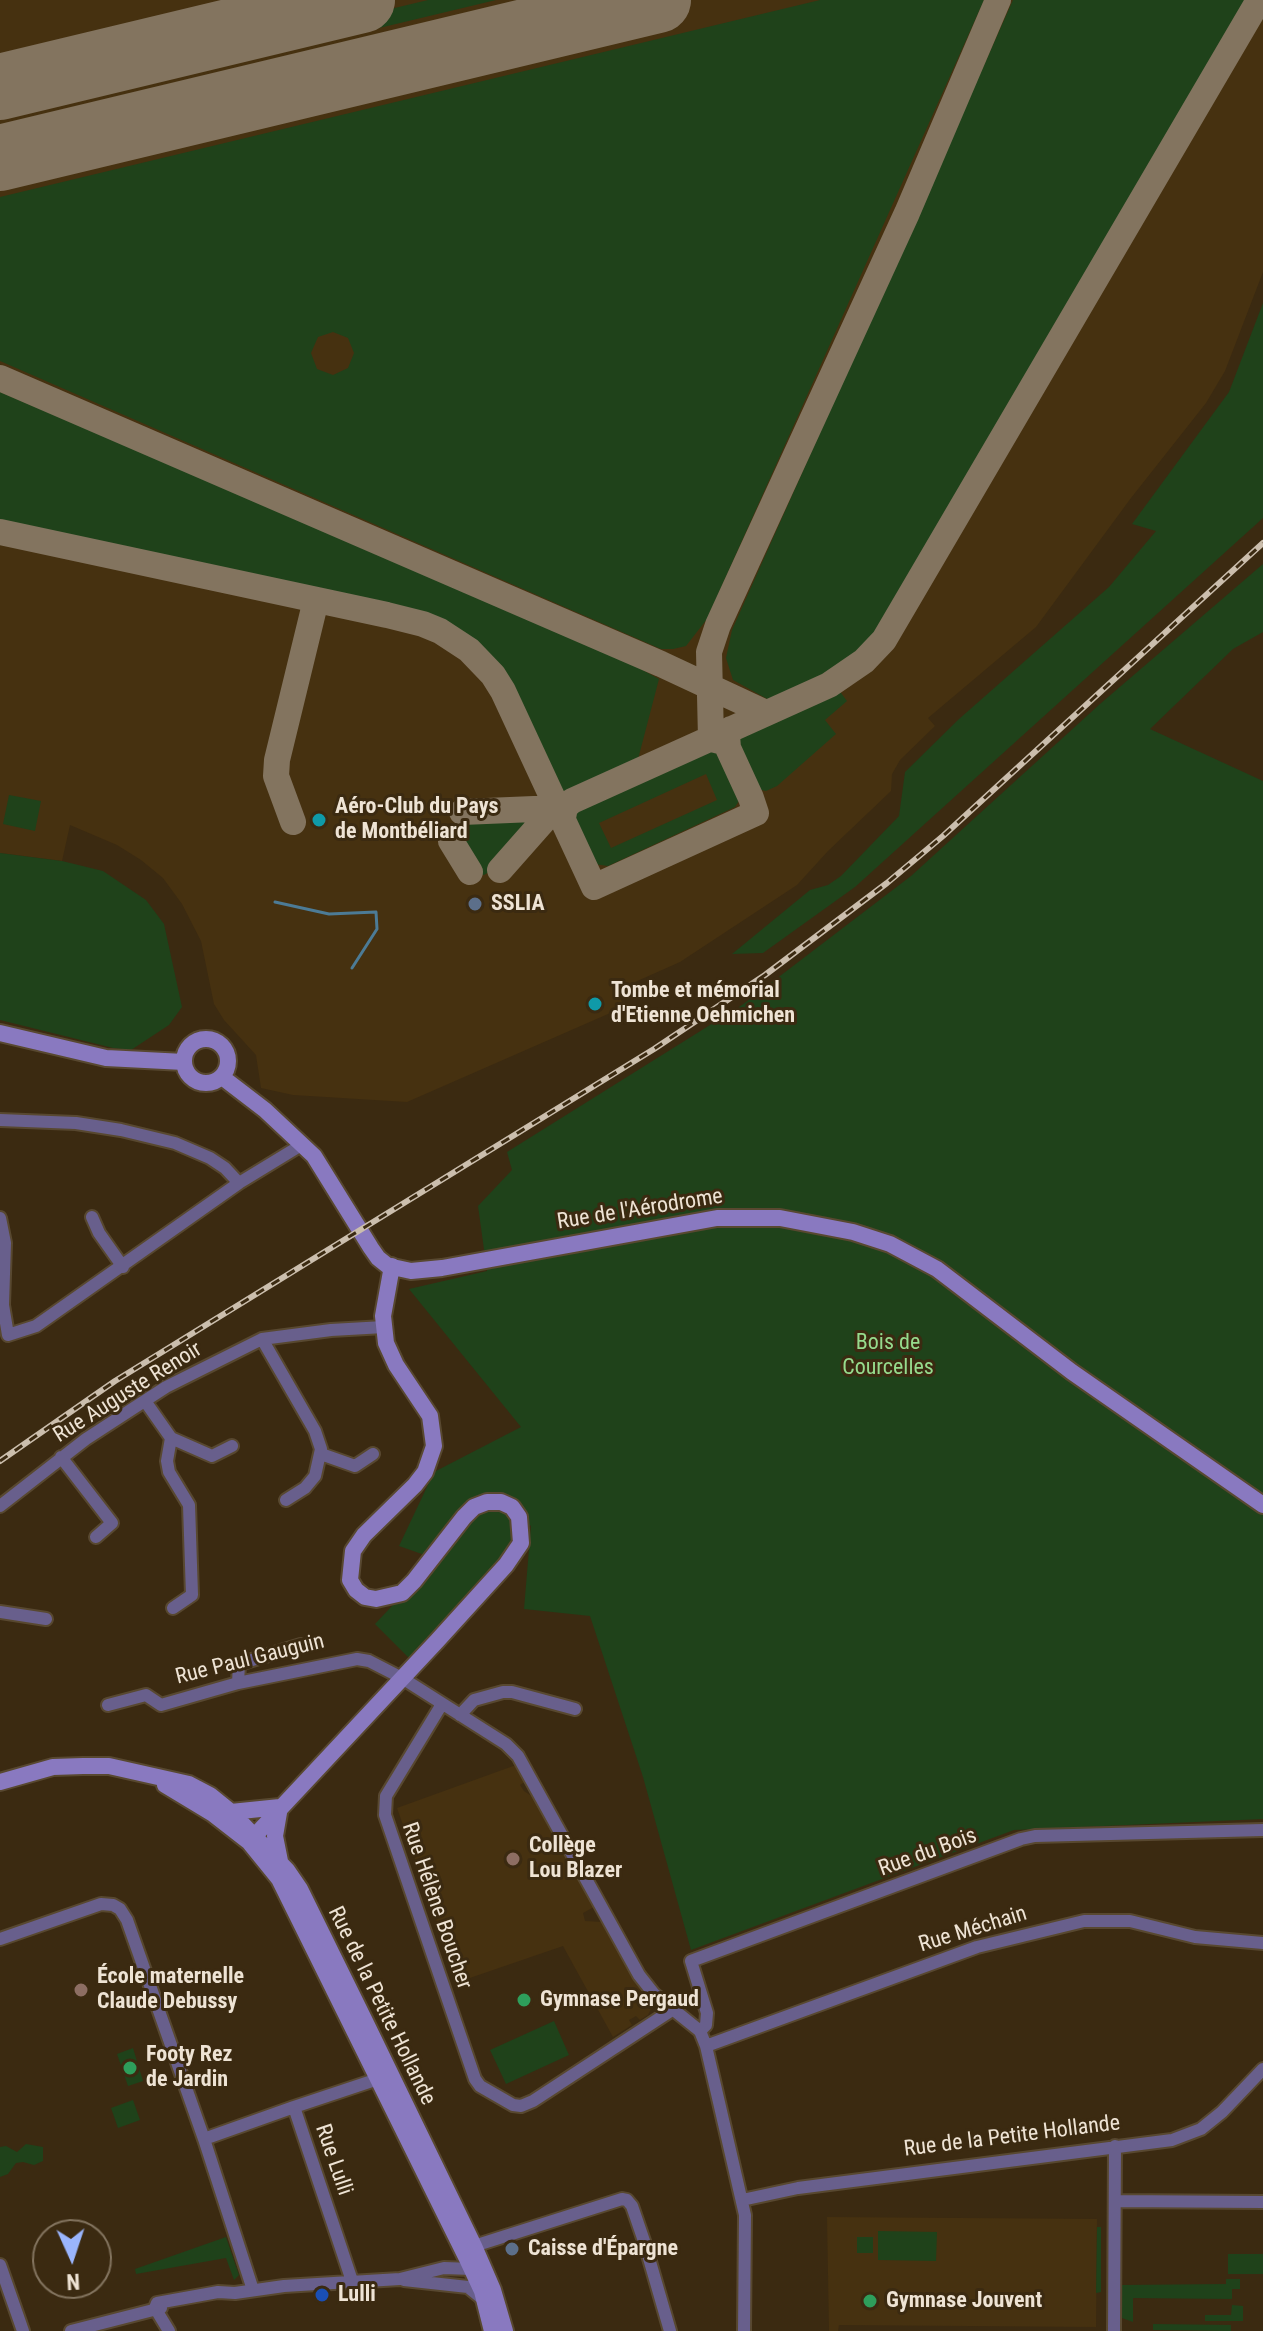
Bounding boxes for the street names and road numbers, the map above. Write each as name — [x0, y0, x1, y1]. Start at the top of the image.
street label: Rue de l'Aérodrome — [555, 1184, 725, 1236]
street label: Rue Auguste Renoir — [49, 1337, 207, 1449]
street label: Rue Paul Gauguin — [173, 1629, 327, 1691]
street label: Rue Hélène Boucher — [395, 1819, 477, 1993]
street label: Rue du Bois — [875, 1823, 981, 1883]
street label: Rue Méchain — [916, 1901, 1030, 1959]
street label: Rue de la Petite Hollande — [321, 1902, 441, 2110]
street label: Rue de la Petite Hollande — [902, 2111, 1122, 2163]
street label: Rue Lulli — [309, 2121, 357, 2199]

